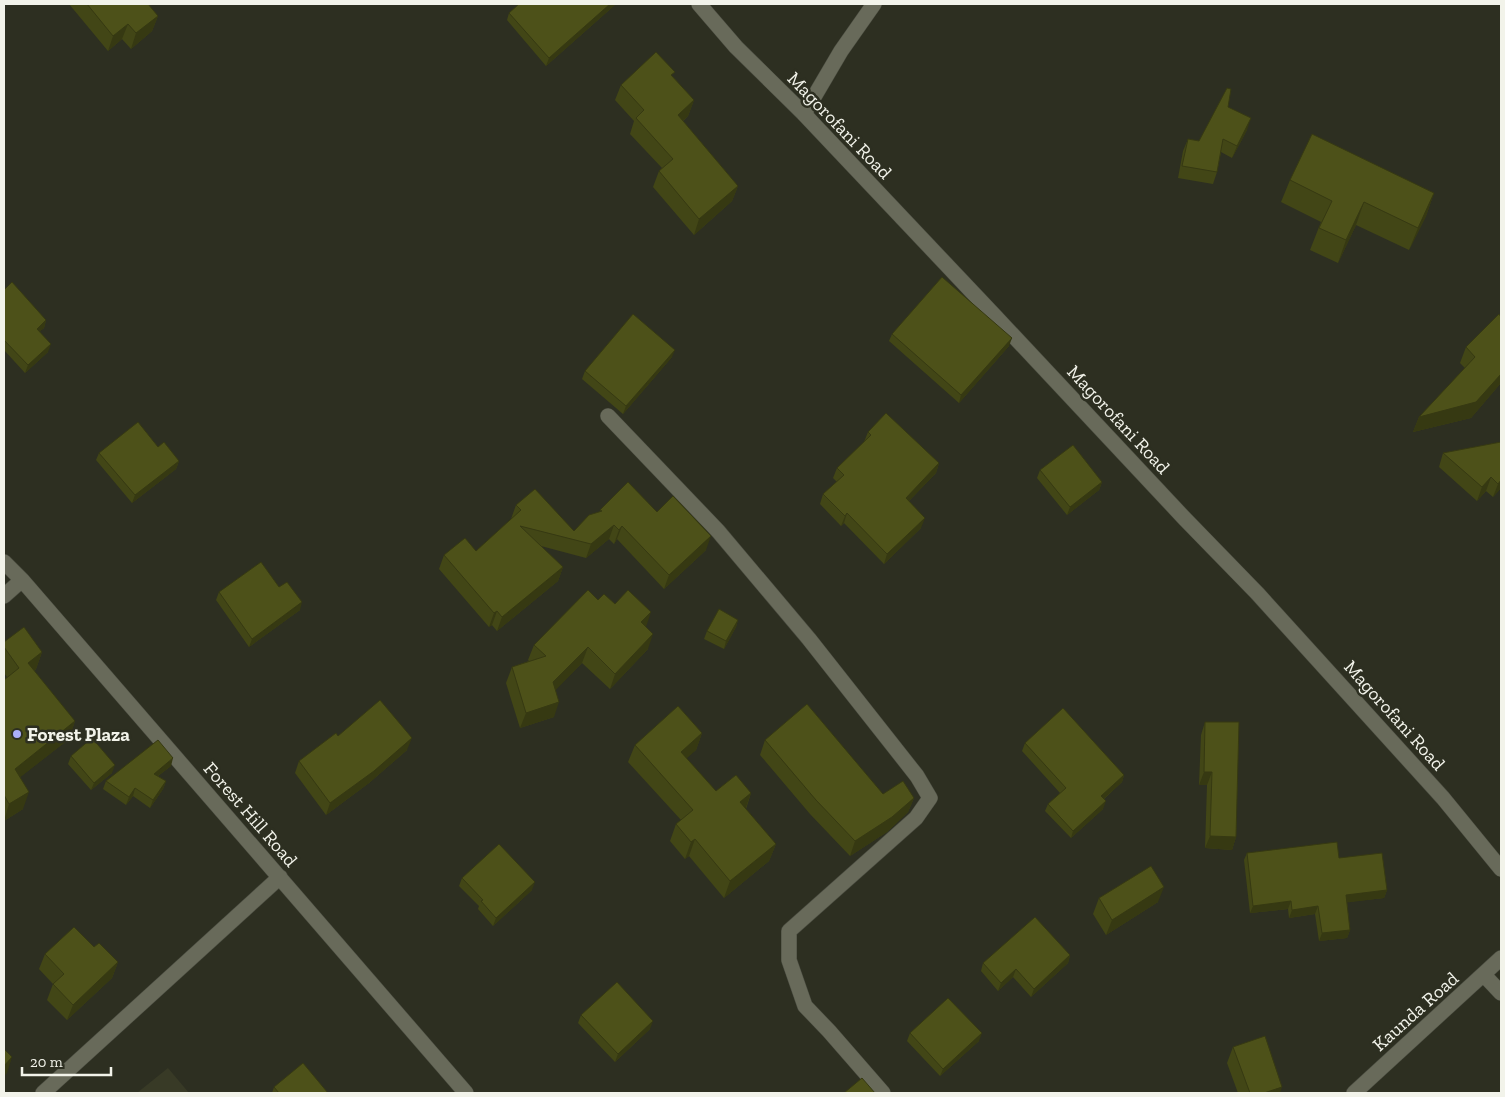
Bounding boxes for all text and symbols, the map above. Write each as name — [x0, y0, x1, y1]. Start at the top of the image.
street label: Magorofani Road — [783, 67, 897, 184]
street label: Magorofani Road — [1062, 360, 1175, 479]
street label: Magorofani Road — [1339, 656, 1450, 776]
place label: Forest Plaza — [27, 723, 130, 746]
marker: Forest Plaza — [11, 728, 23, 740]
street label: Forest Hill Road — [199, 757, 303, 872]
street label: Kaunda Road — [1368, 966, 1463, 1056]
scale bar — [22, 1044, 111, 1076]
text: 20 m — [30, 1053, 63, 1071]

